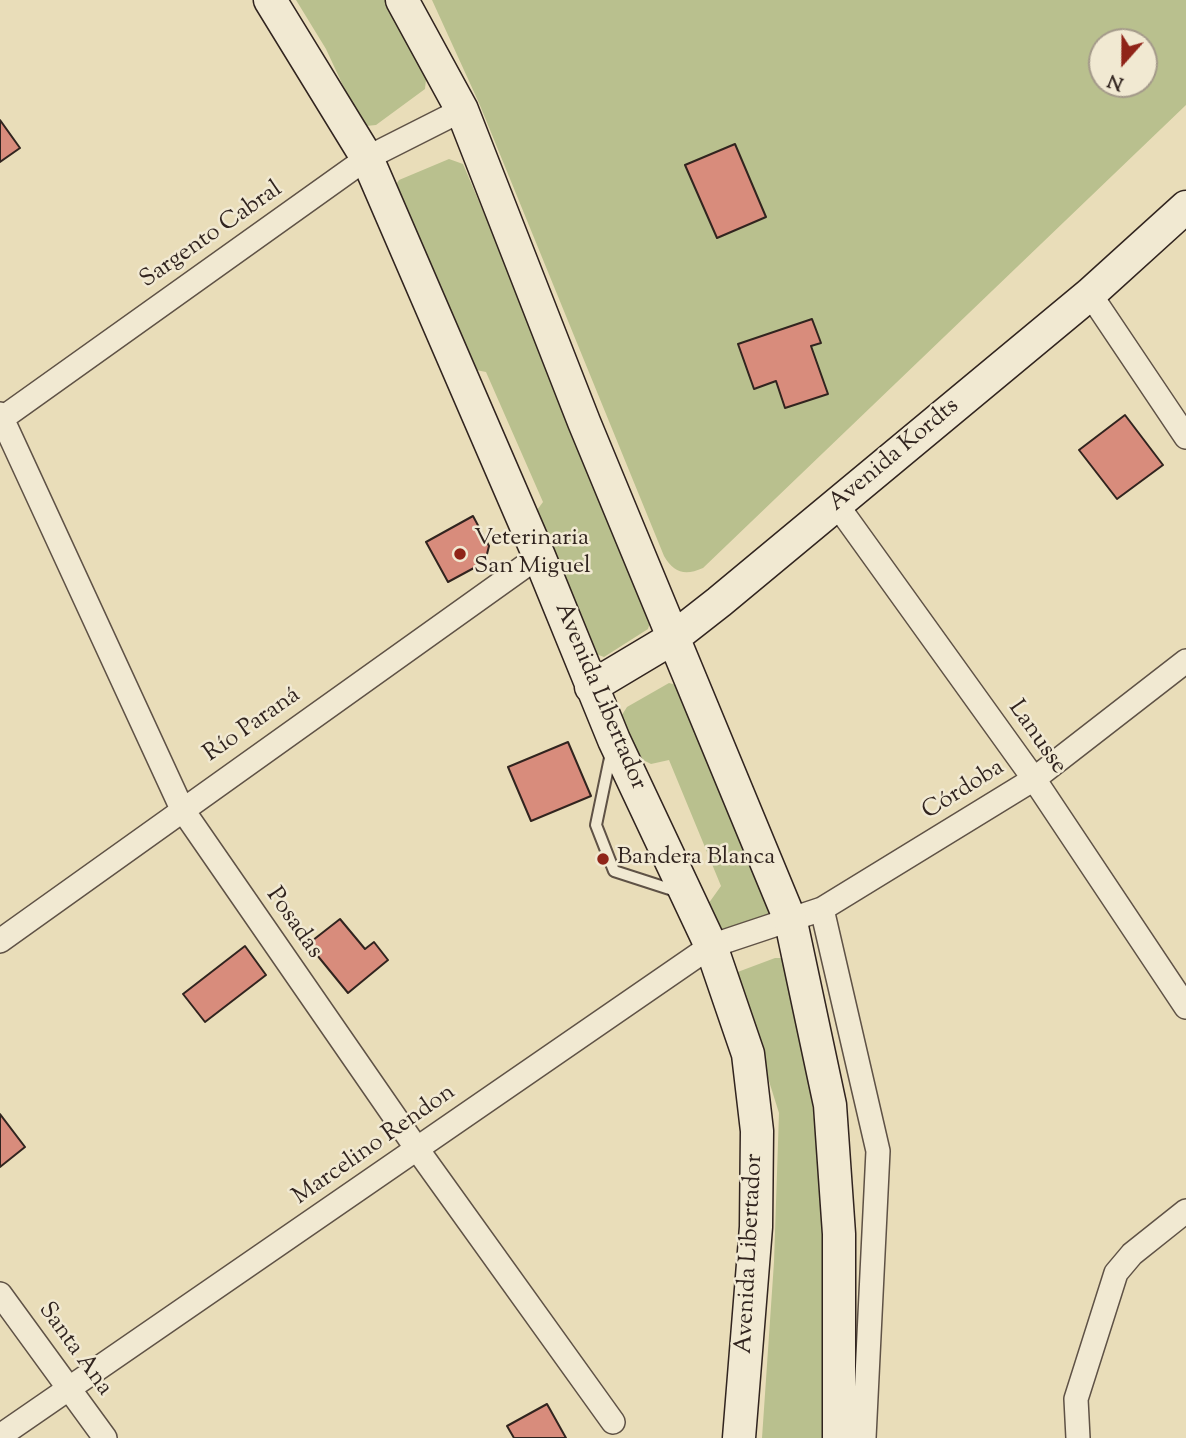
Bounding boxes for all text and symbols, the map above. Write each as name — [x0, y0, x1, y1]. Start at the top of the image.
north arrow — [1088, 28, 1158, 98]
text: N — [1104, 66, 1128, 97]
street label: Sargento Cabral — [135, 176, 289, 296]
street label: Avenida Kordts — [824, 393, 966, 519]
place label: Veterinaria San Miguel — [474, 526, 591, 582]
marker: Veterinaria San Miguel — [452, 546, 468, 562]
street label: Avenida Libertador — [547, 599, 651, 795]
street label: Río Paraná — [199, 682, 307, 770]
street label: Lanusse — [1000, 696, 1072, 780]
street label: Córdoba — [918, 755, 1010, 827]
place label: Bandera Blanca — [617, 845, 775, 873]
marker: Bandera Blanca — [595, 851, 611, 867]
street label: Posadas — [258, 883, 328, 965]
street label: Marcelino Rendon — [288, 1079, 462, 1213]
street label: Avenida Libertador — [731, 1153, 771, 1355]
street label: Santa Ana — [30, 1298, 118, 1402]

